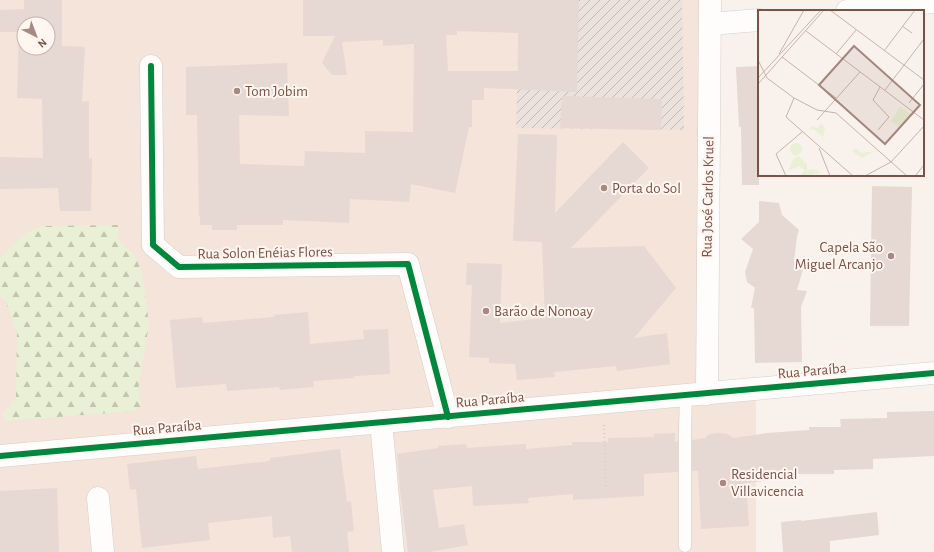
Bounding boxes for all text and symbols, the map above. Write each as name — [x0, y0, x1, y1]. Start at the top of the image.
inset map — [758, 10, 924, 176]
north arrow — [16, 16, 56, 56]
text: N — [36, 36, 49, 50]
place label: Tom Jobim — [245, 84, 308, 99]
marker: Tom Jobim — [232, 86, 242, 96]
street label: Rua José Carlos Kruel — [699, 136, 717, 258]
place label: Porta do Sol — [612, 181, 681, 196]
marker: Porta do Sol — [599, 183, 609, 193]
place label: Capela São Miguel Arcanjo — [795, 240, 883, 272]
street label: Rua Solon Enéias Flores — [197, 244, 333, 262]
marker: Capela São Miguel Arcanjo — [886, 251, 896, 261]
place label: Barão de Nonoay — [494, 304, 593, 319]
marker: Barão de Nonoay — [481, 306, 491, 316]
street label: Rua Paraíba — [777, 361, 847, 381]
street label: Rua Paraíba — [455, 390, 525, 410]
street label: Rua Paraíba — [132, 418, 202, 438]
place label: Residencial Villavicencia — [731, 467, 804, 499]
marker: Residencial Villavicencia — [718, 478, 728, 488]

